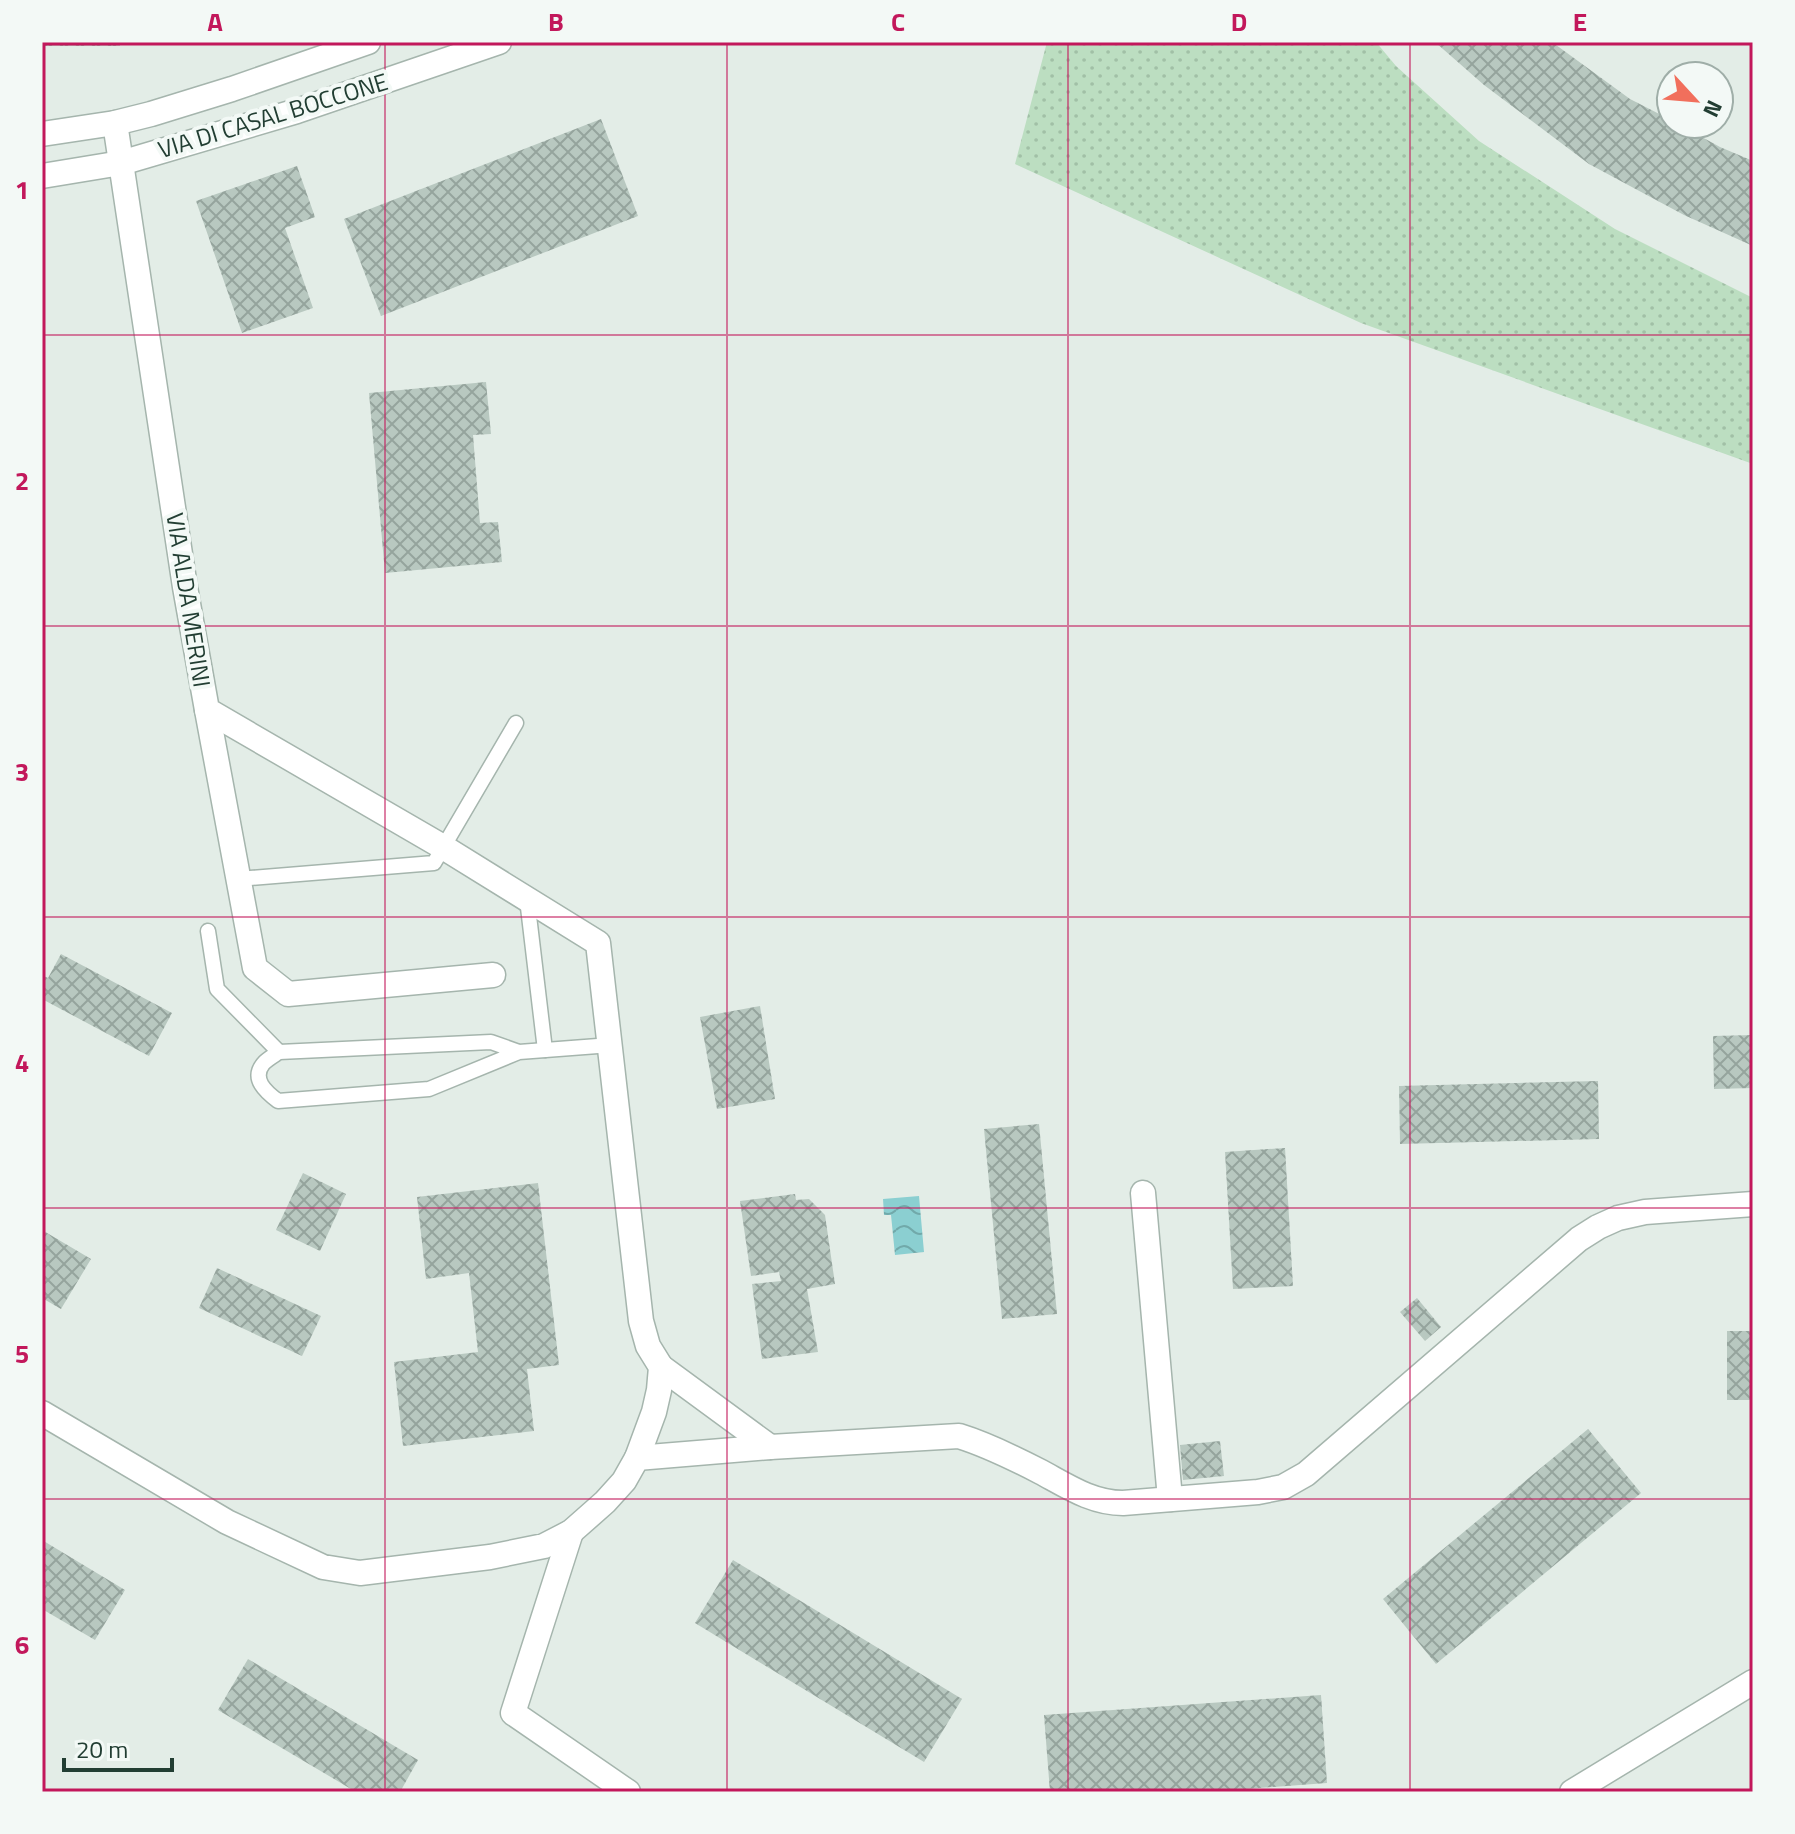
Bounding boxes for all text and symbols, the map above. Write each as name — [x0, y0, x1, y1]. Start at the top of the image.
text: A — [207, 2, 223, 41]
text: B — [548, 2, 564, 41]
text: C — [891, 2, 905, 41]
text: D — [1231, 2, 1247, 41]
text: E — [1573, 2, 1587, 41]
north arrow — [1655, 60, 1735, 140]
street label: VIA DI CASAL BOCCONE — [153, 63, 392, 167]
text: N — [1694, 94, 1732, 123]
text: 1 — [15, 170, 29, 209]
text: 2 — [15, 461, 29, 500]
street label: VIA ALDA MERINI — [157, 510, 221, 690]
text: 3 — [15, 752, 29, 791]
text: 4 — [15, 1043, 29, 1082]
text: 5 — [15, 1334, 29, 1373]
text: 6 — [15, 1625, 29, 1664]
scale bar — [64, 1722, 172, 1772]
text: 20 m — [76, 1731, 128, 1767]

